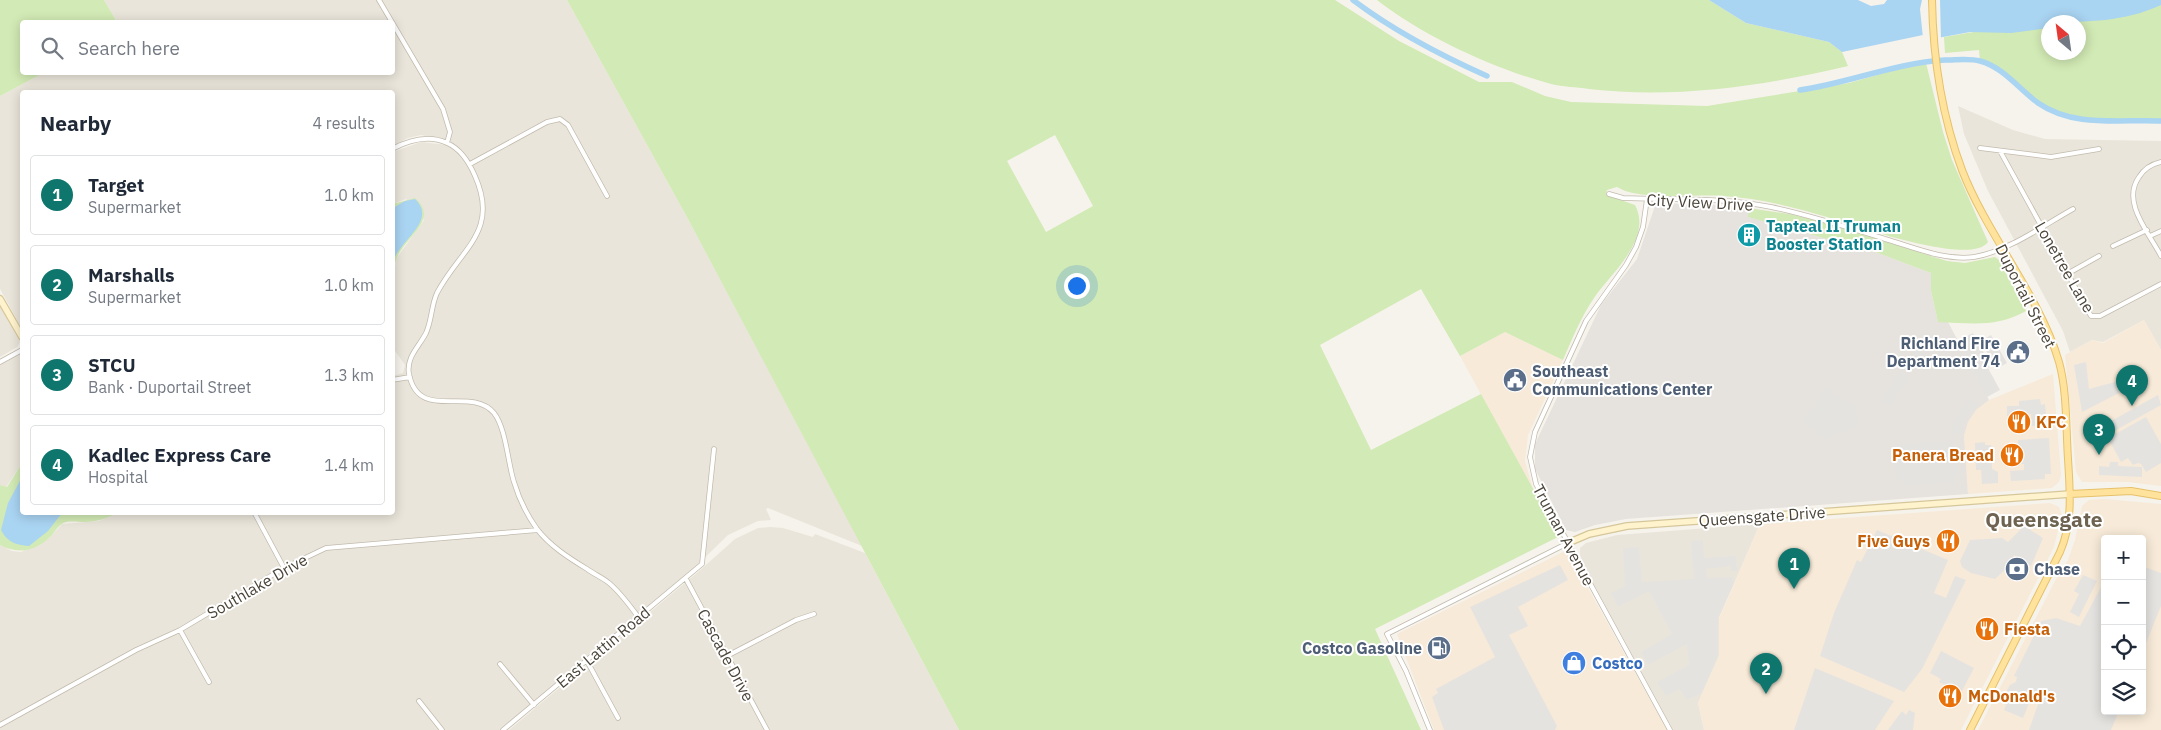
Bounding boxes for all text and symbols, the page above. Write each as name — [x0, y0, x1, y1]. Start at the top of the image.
north arrow — [2041, 15, 2086, 60]
search box — [20, 20, 395, 75]
icon: search — [38, 34, 66, 62]
text: Search here — [78, 36, 180, 60]
text: Nearby — [40, 109, 111, 137]
text: 4 results — [312, 113, 375, 133]
text: Target — [88, 173, 144, 197]
text: 1 — [52, 185, 62, 205]
text: 1.0 km — [324, 185, 374, 205]
street label: City View Drive — [1646, 189, 1754, 215]
text: Supermarket — [88, 197, 181, 217]
place label: Tapteal II Truman Booster Station — [1766, 216, 1901, 254]
street label: Lonetree Lane — [2031, 218, 2099, 316]
building icon: Tapteal II Truman Booster Station — [1736, 222, 1762, 248]
street label: Duportail Street — [1991, 241, 2061, 351]
text: Marshalls — [88, 263, 175, 287]
your location — [1064, 273, 1090, 299]
text: 2 — [52, 275, 62, 295]
text: 1.0 km — [324, 275, 374, 295]
text: Supermarket — [88, 287, 181, 307]
place label: Richland Fire Department 74 — [1886, 333, 2000, 371]
public building icon: Richland Fire Department 74 — [2005, 339, 2031, 365]
text: STCU — [88, 353, 136, 377]
place label: Southeast Communications Center — [1532, 361, 1713, 399]
text: 3 — [52, 365, 62, 385]
text: 1.3 km — [324, 365, 374, 385]
pin: 4 — [2116, 365, 2148, 406]
public building icon: Southeast Communications Center — [1502, 367, 1528, 393]
text: Bank · Duportail Street — [88, 377, 251, 397]
restaurant icon: KFC — [2006, 409, 2032, 435]
place label: KFC — [2036, 412, 2066, 432]
pin: 3 — [2083, 414, 2115, 455]
restaurant icon: Panera Bread — [1999, 442, 2025, 468]
text: Kadlec Express Care — [88, 443, 271, 467]
place label: Panera Bread — [1892, 445, 1994, 465]
text: 4 — [52, 455, 62, 475]
text: 1.4 km — [324, 455, 374, 475]
text: Hospital — [88, 467, 148, 487]
street label: Truman Avenue — [1529, 481, 1599, 589]
street label: Queensgate Drive — [1698, 502, 1826, 530]
district label: Queensgate — [1985, 505, 2103, 533]
restaurant icon: Five Guys — [1935, 528, 1961, 554]
place label: Five Guys — [1857, 531, 1930, 551]
map controls — [2101, 535, 2146, 715]
button: + — [2101, 535, 2146, 580]
pin: 1 — [1778, 548, 1810, 589]
street label: Southlake Drive — [203, 549, 311, 623]
bank icon: Chase — [2004, 556, 2030, 582]
place label: Chase — [2034, 559, 2080, 579]
button: − — [2101, 580, 2146, 625]
street label: East Lattin Road — [552, 602, 654, 692]
street label: Cascade Drive — [693, 605, 759, 705]
restaurant icon: Fiesta — [1974, 616, 2000, 642]
place label: Fiesta — [2004, 619, 2050, 639]
button: locate — [2101, 625, 2146, 670]
fuel station icon: Costco Gasoline — [1426, 635, 1452, 661]
place label: Costco Gasoline — [1302, 638, 1422, 658]
shop icon: Costco — [1561, 650, 1587, 676]
place label: Costco — [1592, 653, 1643, 673]
pin: 2 — [1750, 653, 1782, 694]
button: layers — [2101, 670, 2146, 715]
restaurant icon: McDonald's — [1937, 683, 1963, 709]
place label: McDonald's — [1968, 686, 2055, 706]

